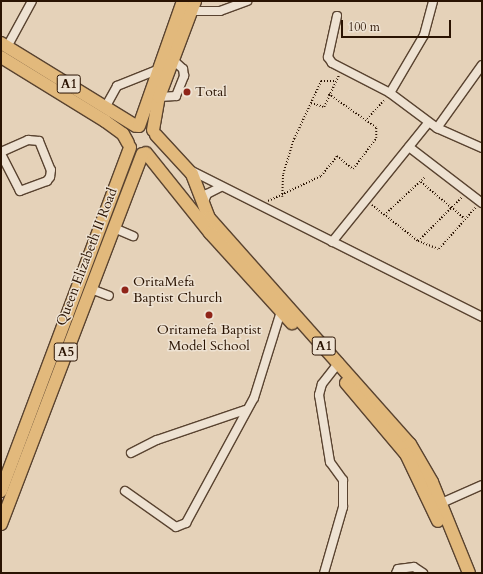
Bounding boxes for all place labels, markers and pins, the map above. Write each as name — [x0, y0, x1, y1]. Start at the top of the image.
place label: Total — [195, 84, 227, 100]
marker: Total — [182, 87, 192, 97]
place label: OritaMefa Baptist Church — [133, 274, 222, 306]
marker: OritaMefa Baptist Church — [120, 285, 130, 295]
marker: Oritamefa Baptist Model School — [204, 310, 214, 320]
place label: Oritamefa Baptist Model School — [157, 322, 261, 354]

